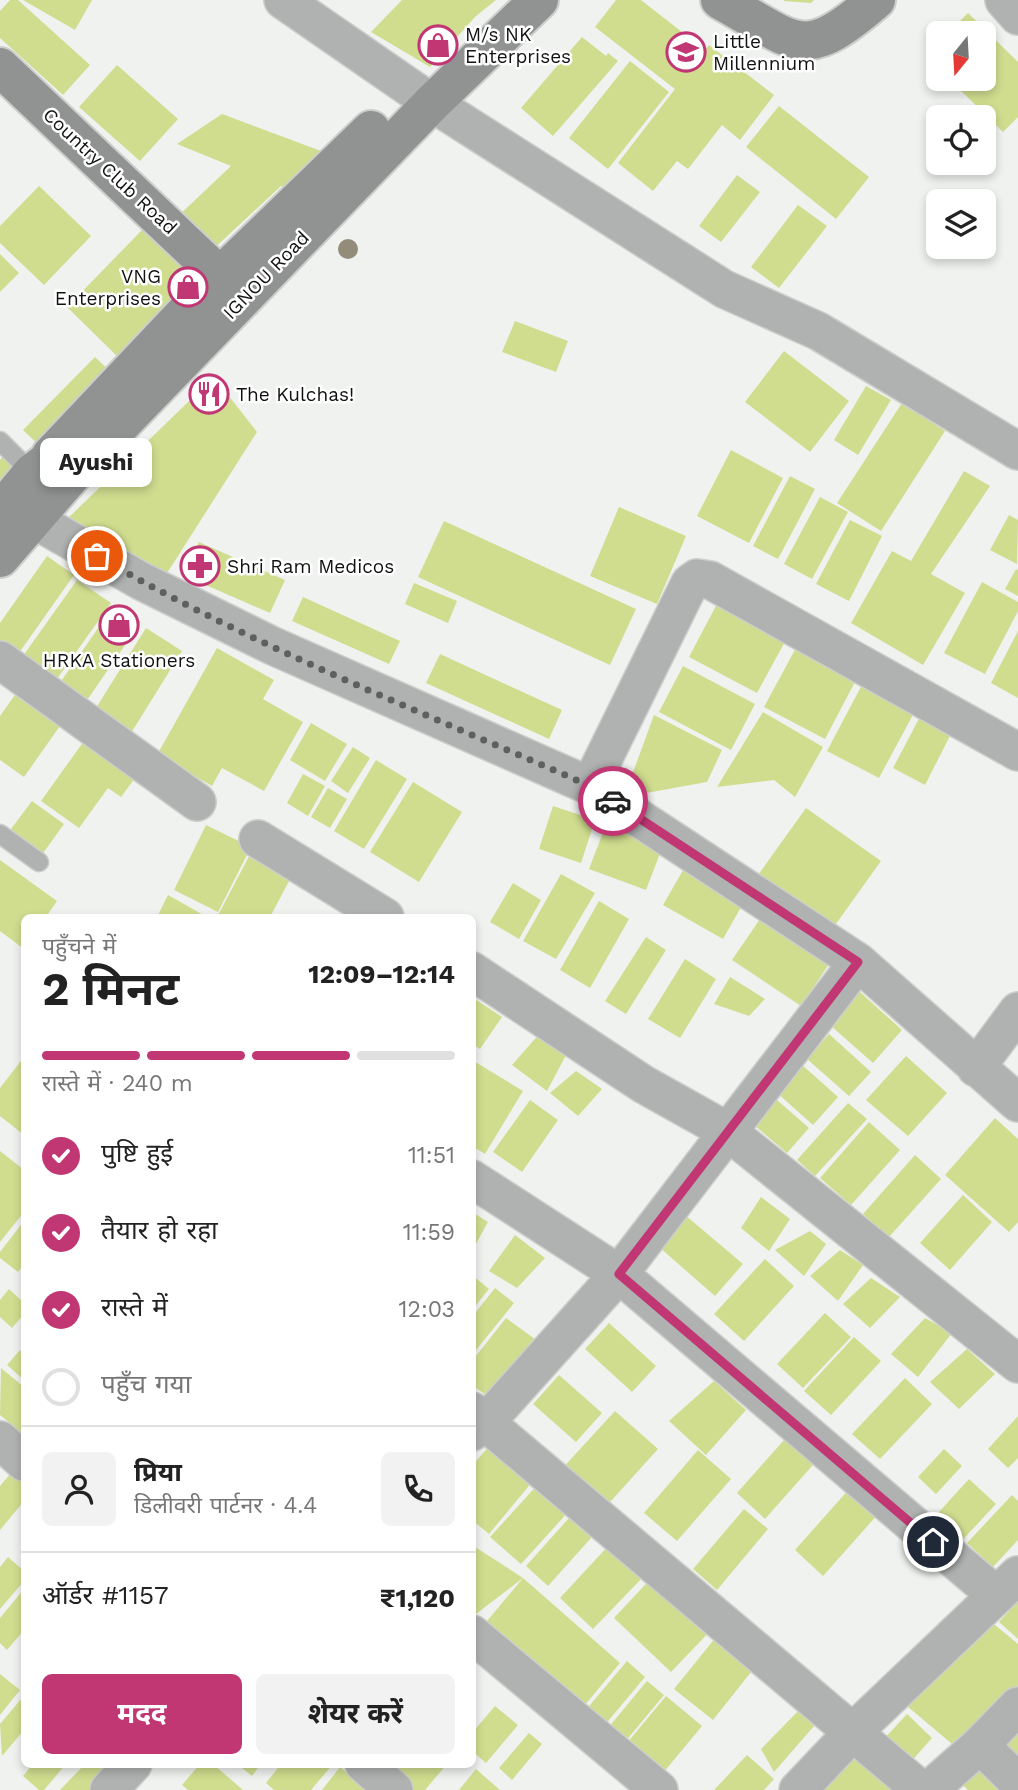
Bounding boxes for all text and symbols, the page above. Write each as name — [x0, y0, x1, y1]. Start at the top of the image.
north arrow — [926, 21, 996, 91]
map controls — [926, 21, 996, 259]
place label: M/s NK Enterprises — [465, 23, 571, 68]
shop icon: M/s NK Enterprises — [417, 24, 459, 66]
place label: Little Millennium — [713, 30, 815, 75]
school or university icon: Little Millennium — [665, 31, 707, 73]
street label: Country Club Road — [38, 103, 182, 239]
button: locate — [926, 105, 996, 175]
button: layers — [926, 189, 996, 259]
street label: IGNOU Road — [218, 226, 314, 324]
place label: VNG Enterprises — [55, 265, 161, 310]
shop icon: VNG Enterprises — [167, 266, 209, 308]
restaurant icon: The Kulchas! — [188, 373, 230, 415]
place label: The Kulchas! — [236, 383, 354, 406]
callout: Ayushi — [41, 437, 153, 486]
text: Ayushi — [59, 449, 133, 476]
pin — [67, 526, 127, 586]
icon: bag — [78, 537, 116, 575]
pharmacy icon: Shri Ram Medicos — [179, 545, 221, 587]
place label: Shri Ram Medicos — [227, 555, 394, 578]
shop icon: HRKA Stationers — [98, 604, 140, 646]
place label: HRKA Stationers — [43, 649, 195, 672]
courier — [578, 766, 648, 836]
icon: car — [594, 782, 632, 820]
text: पहुँचने में — [42, 933, 116, 960]
text: 12:09–12:14 — [308, 959, 455, 989]
text: 2 मिनट — [42, 962, 179, 1016]
text: रास्ते में · 240 m — [42, 1070, 193, 1097]
icon: check — [42, 1137, 80, 1175]
text: पुष्टि हुई — [101, 1138, 173, 1168]
text: 11:51 — [408, 1142, 455, 1169]
icon: check — [42, 1214, 80, 1252]
text: तैयार हो रहा — [101, 1215, 218, 1245]
text: 11:59 — [403, 1219, 455, 1246]
icon: check — [42, 1291, 80, 1329]
text: रास्ते में — [101, 1292, 168, 1322]
text: 12:03 — [399, 1296, 455, 1323]
text: पहुँच गया — [101, 1369, 191, 1399]
button: person — [42, 1452, 116, 1526]
button: phone — [381, 1452, 455, 1526]
text: प्रिया — [134, 1457, 182, 1487]
text: डिलीवरी पार्टनर · 4.4 — [134, 1492, 317, 1519]
pin — [903, 1512, 963, 1572]
icon: home — [914, 1523, 952, 1561]
text: ऑर्डर #1157 — [42, 1580, 169, 1610]
text: ₹1,120 — [380, 1583, 455, 1613]
button: मदद — [42, 1674, 242, 1754]
button: शेयर करें — [256, 1674, 455, 1754]

